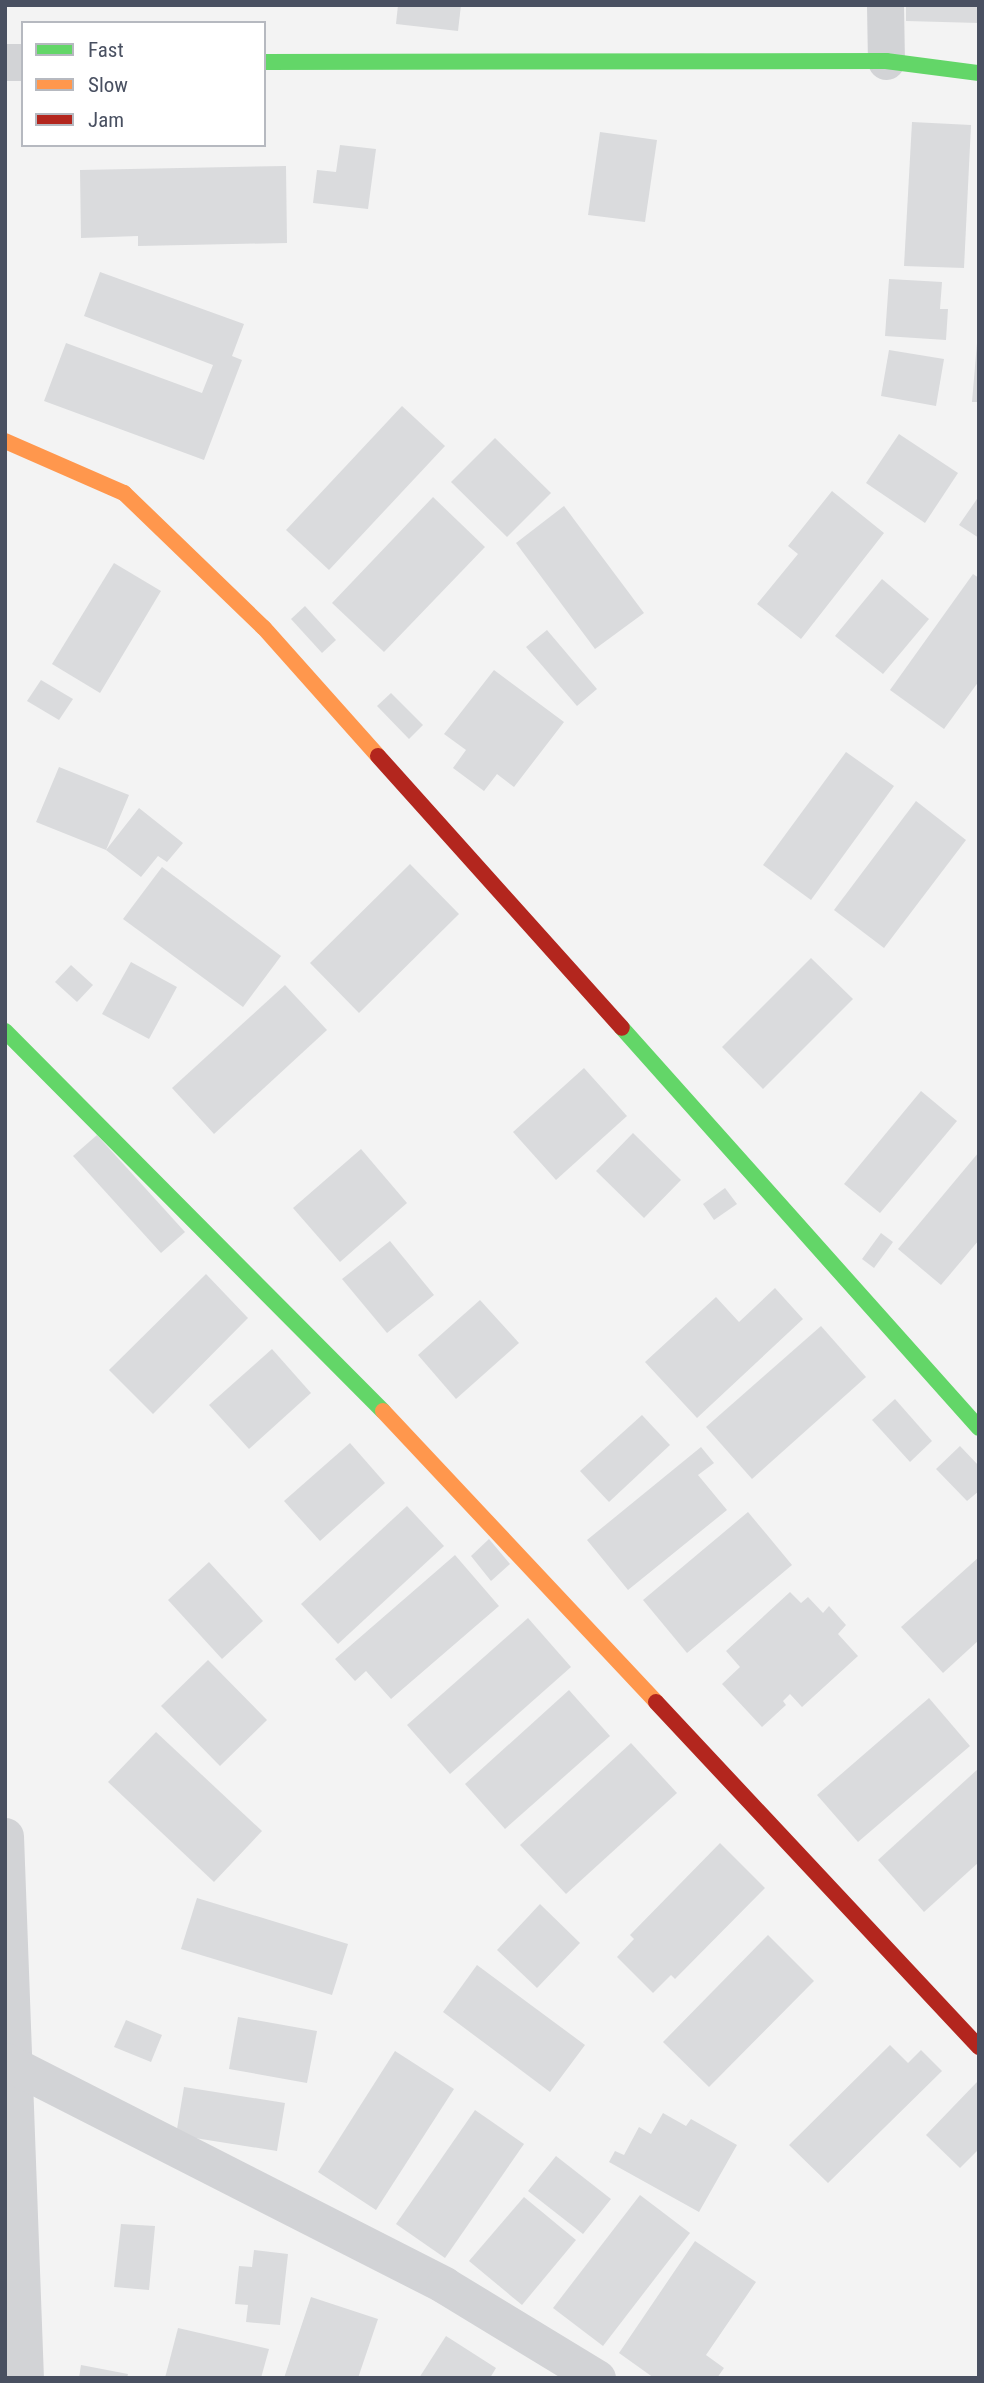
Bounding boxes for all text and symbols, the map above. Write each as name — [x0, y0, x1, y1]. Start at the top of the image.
legend — [21, 21, 266, 147]
text: Fast — [88, 38, 124, 62]
text: Slow — [88, 73, 128, 97]
text: Jam — [88, 108, 124, 132]

